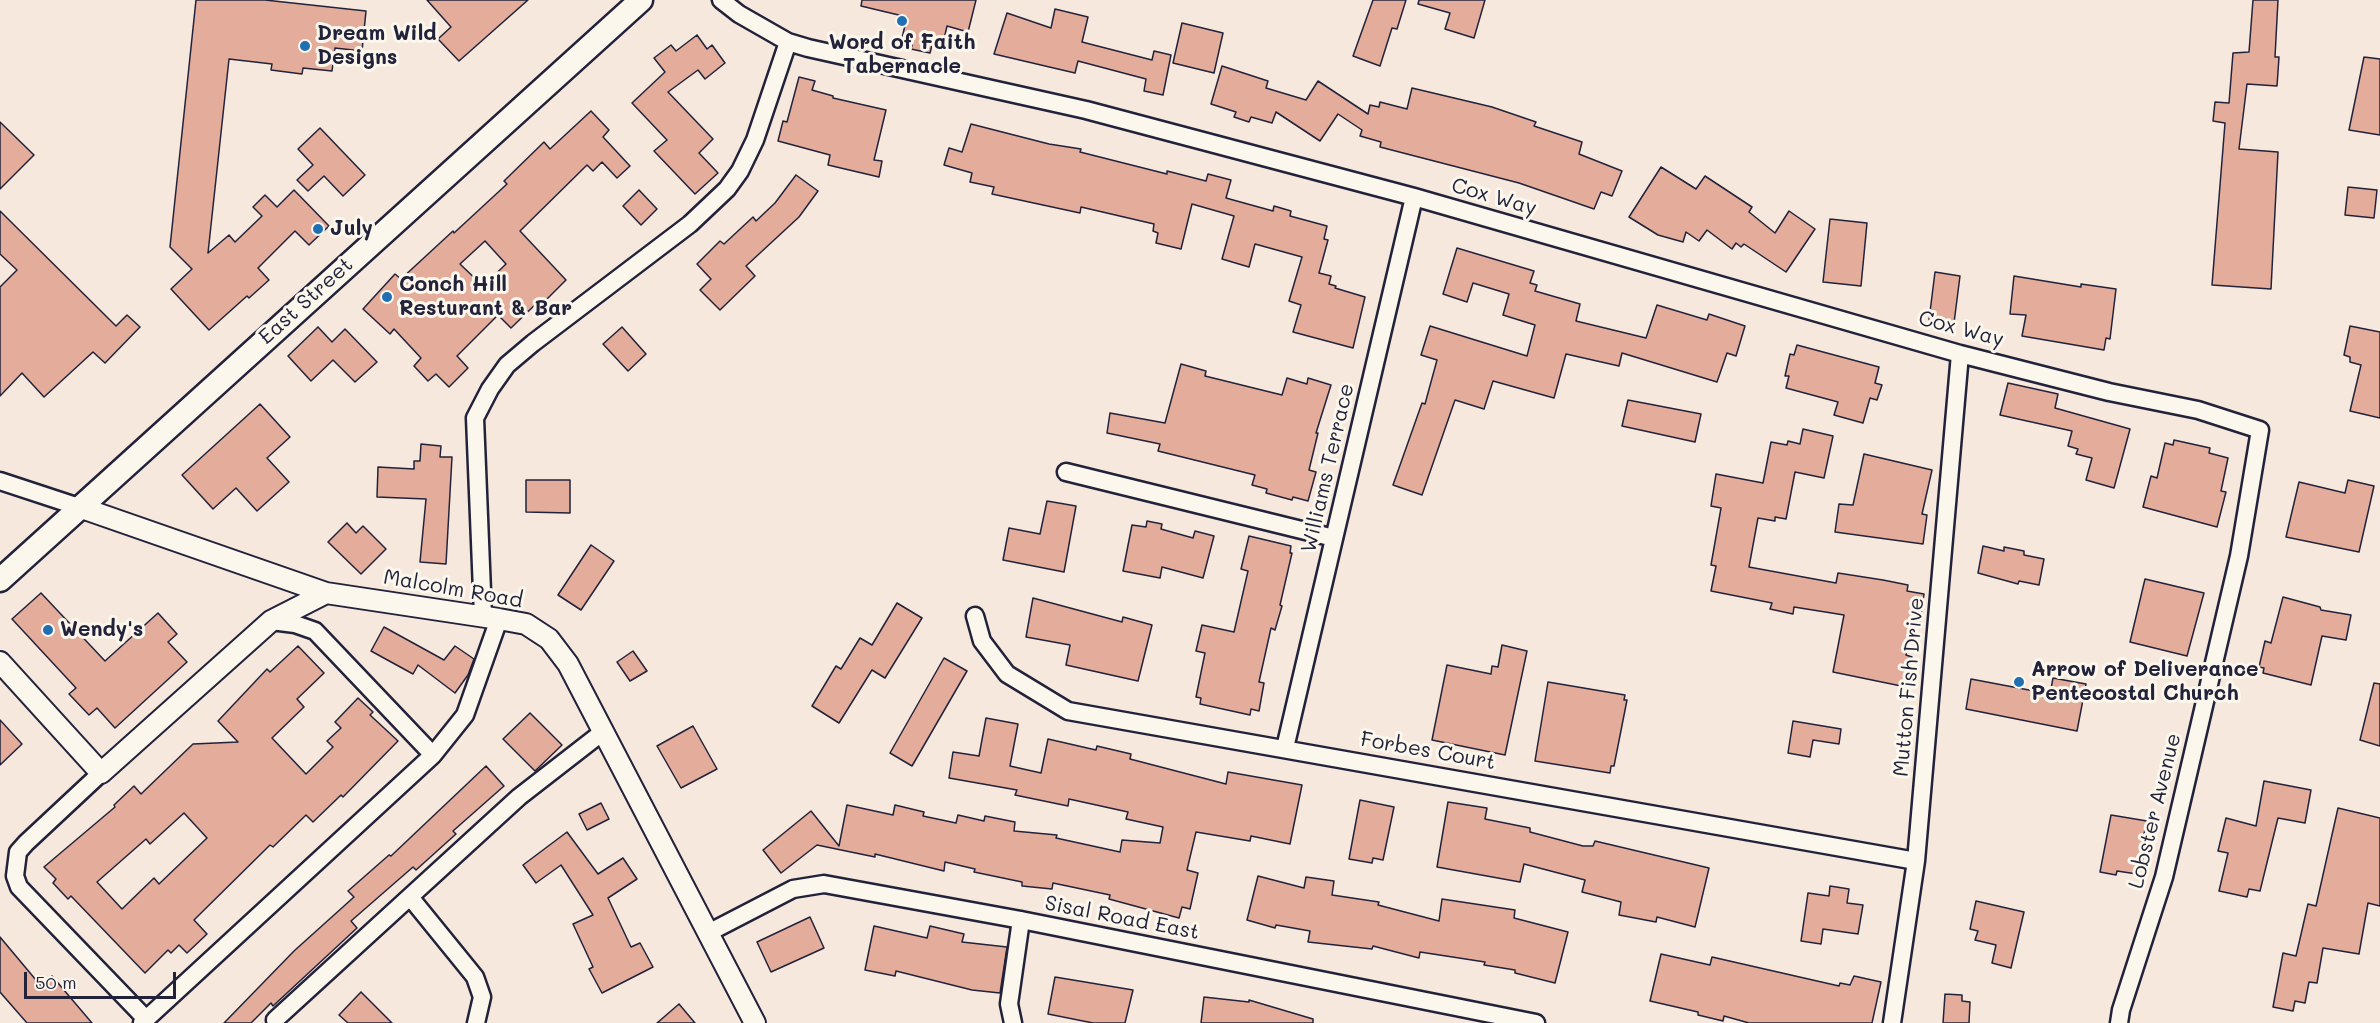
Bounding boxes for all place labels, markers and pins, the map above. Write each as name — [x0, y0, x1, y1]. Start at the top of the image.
marker: Word of Faith Tabernacle — [895, 14, 909, 28]
place label: Dream Wild Designs — [317, 21, 437, 71]
place label: Word of Faith Tabernacle — [829, 30, 975, 80]
marker: Dream Wild Designs — [298, 39, 312, 53]
place label: July — [330, 216, 373, 242]
marker: July — [311, 222, 325, 236]
place label: Conch Hill Resturant & Bar — [399, 272, 572, 322]
marker: Conch Hill Resturant & Bar — [380, 290, 394, 304]
place label: Wendy's — [60, 617, 143, 643]
marker: Wendy's — [41, 623, 55, 637]
place label: Arrow of Deliverance Pentecostal Church — [2031, 657, 2258, 707]
marker: Arrow of Deliverance Pentecostal Church — [2012, 675, 2026, 689]

